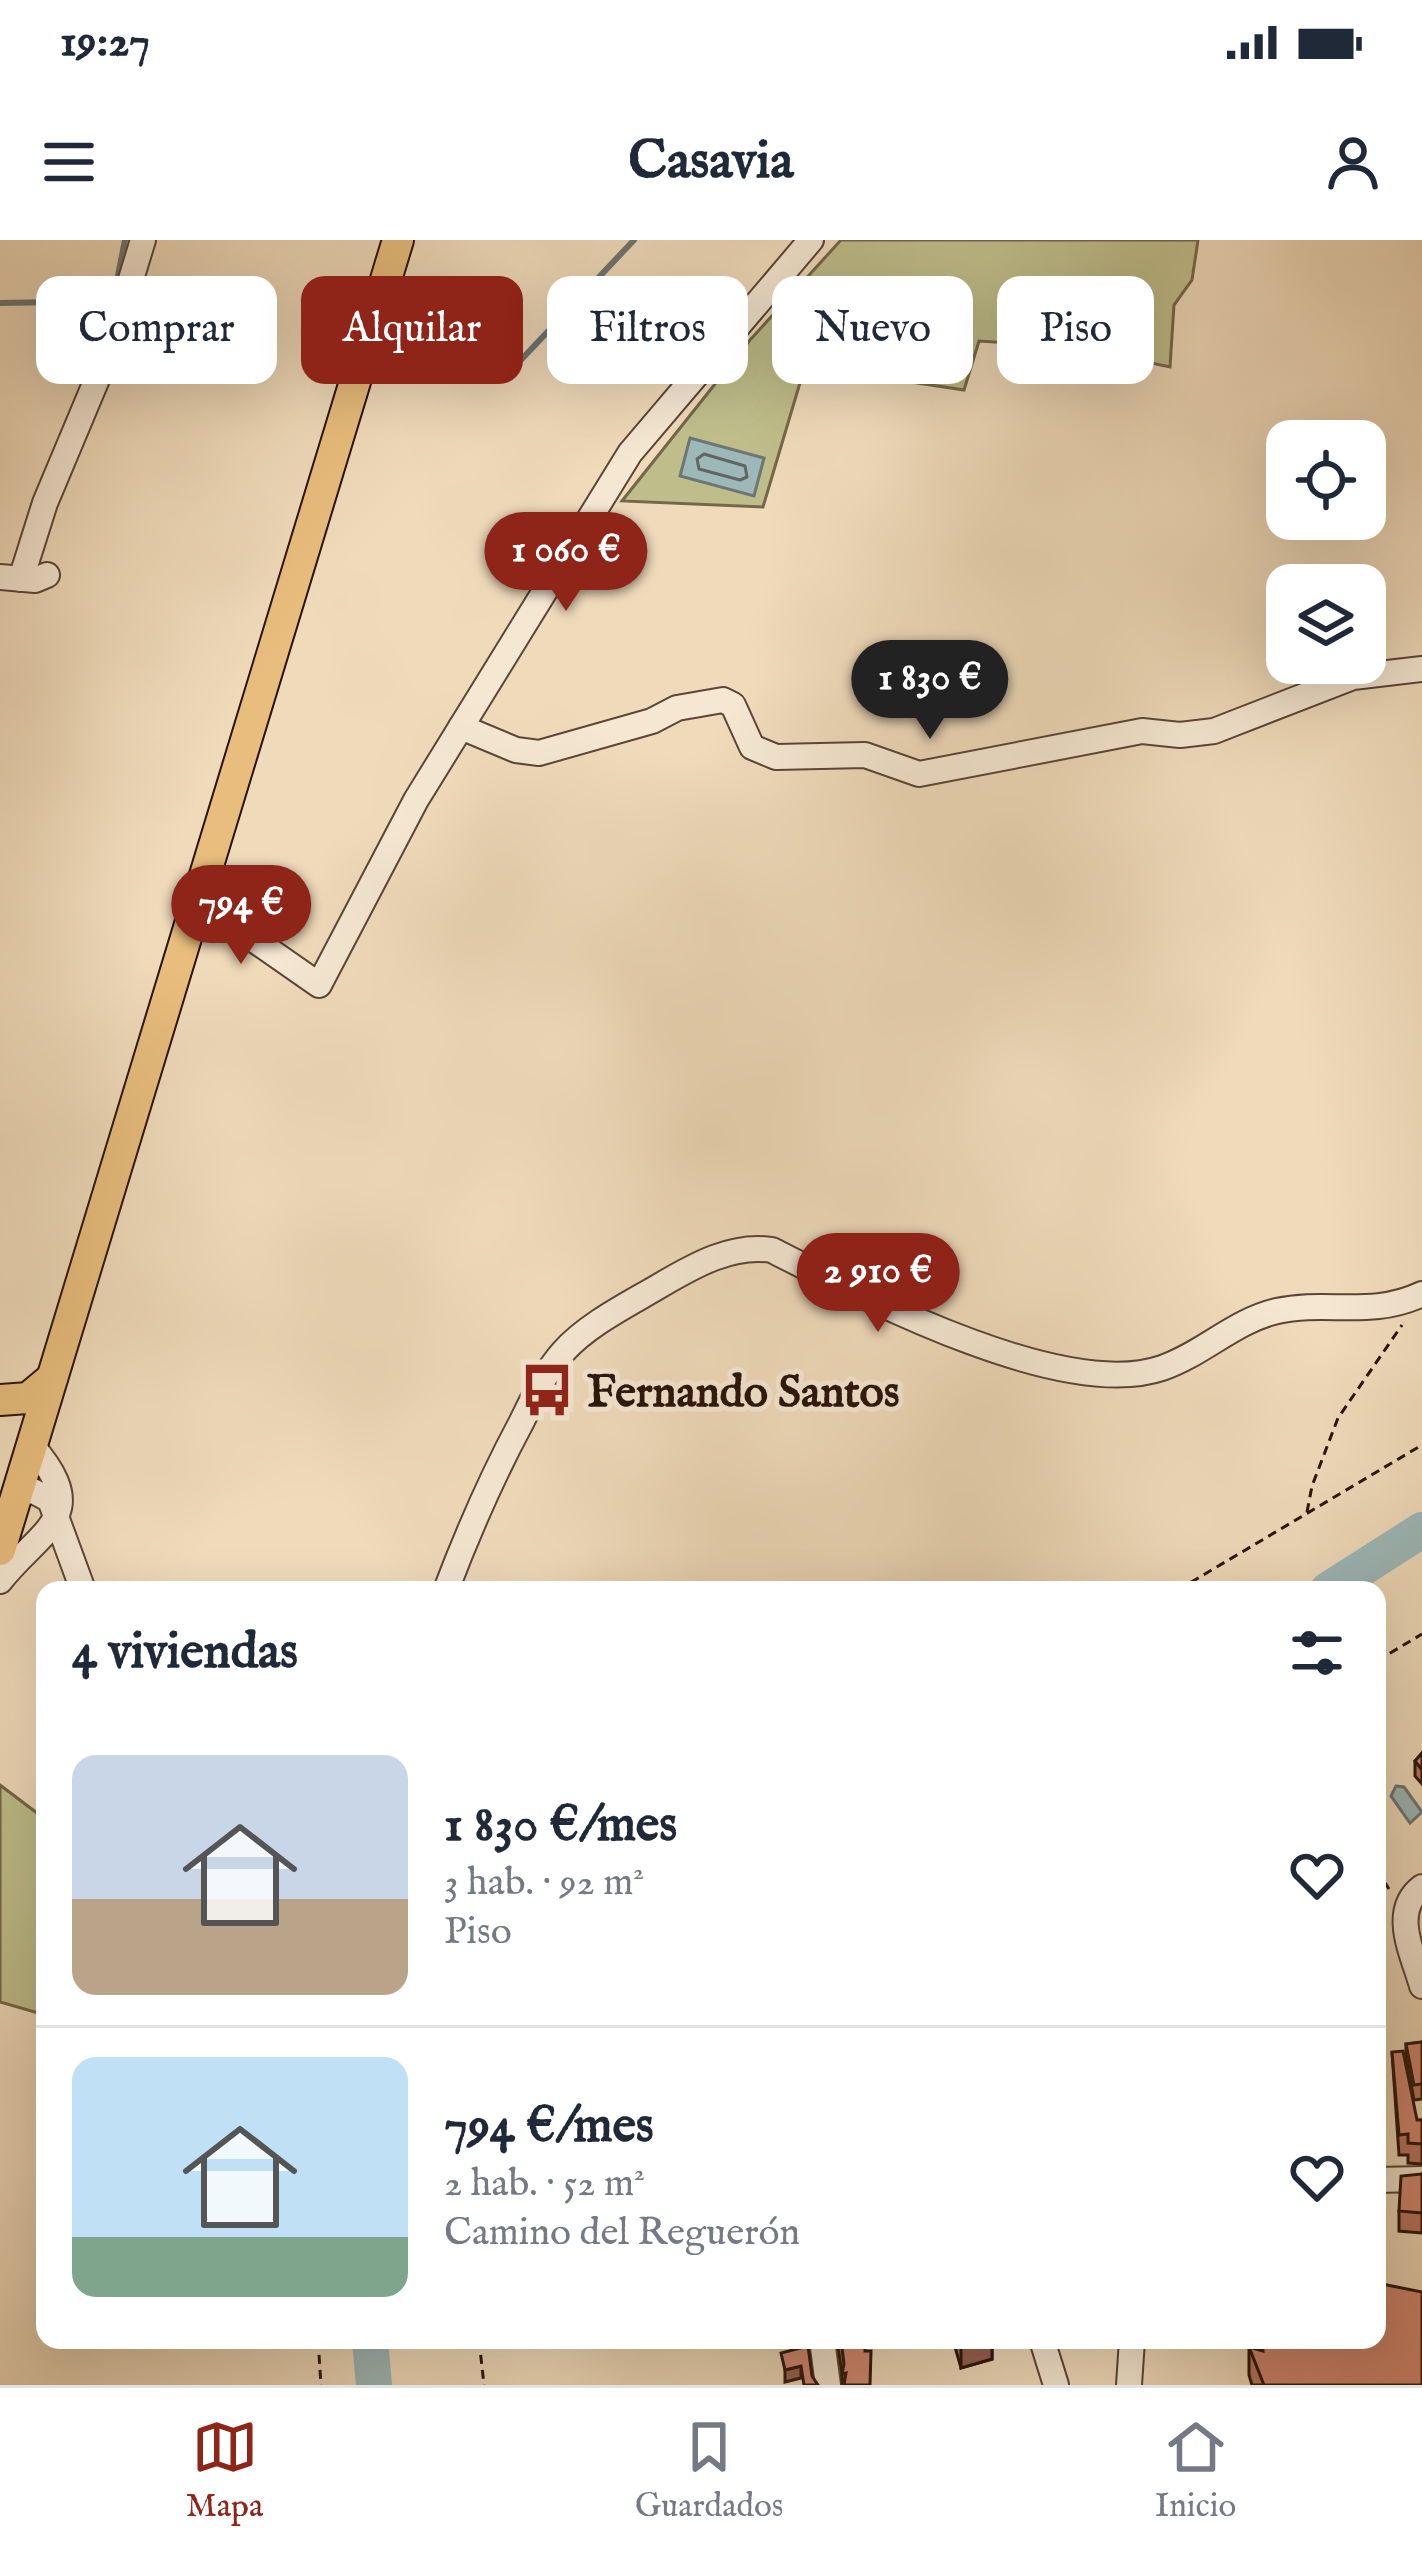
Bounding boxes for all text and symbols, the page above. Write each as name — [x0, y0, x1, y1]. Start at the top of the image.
text: 19:27 — [60, 14, 150, 71]
text: Casavia — [628, 128, 794, 197]
icon: menu — [36, 129, 102, 195]
icon: person — [1320, 129, 1386, 195]
chip: Comprar — [36, 276, 277, 384]
chip: Alquilar — [301, 276, 523, 384]
chip: Filtros — [547, 276, 748, 384]
chip: Nuevo — [772, 276, 973, 384]
chip: Piso — [997, 276, 1154, 384]
map controls — [1266, 420, 1386, 684]
button: locate — [1266, 420, 1386, 540]
pin: 1 060 € — [455, 512, 677, 614]
text: 1 060 € — [511, 526, 621, 575]
button: layers — [1266, 564, 1386, 684]
pin: 1 830 € — [819, 640, 1041, 742]
text: 1 830 € — [878, 654, 982, 703]
pin: 794 € — [157, 865, 325, 967]
text: 794 € — [198, 879, 284, 928]
pin: 2 910 € — [767, 1233, 989, 1335]
text: 2 910 € — [824, 1247, 932, 1296]
bus stop icon: Fernando Santos — [518, 1361, 576, 1419]
place label: Fernando Santos — [587, 1365, 900, 1422]
icon: filters — [1284, 1620, 1350, 1686]
text: 4 viviendas — [72, 1621, 298, 1686]
text: 1 830 €/mes — [444, 1794, 677, 1859]
icon: home — [168, 1803, 312, 1947]
icon: heart — [1284, 1842, 1350, 1908]
text: 3 hab. · 92 m² — [444, 1859, 644, 1908]
text: Piso — [444, 1908, 512, 1957]
text: 794 €/mes — [444, 2095, 654, 2160]
icon: home — [168, 2105, 312, 2249]
icon: heart — [1284, 2144, 1350, 2210]
text: 2 hab. · 52 m² — [444, 2160, 645, 2209]
text: Camino del Reguerón — [444, 2209, 800, 2258]
tab: Mapa — [186, 2414, 263, 2528]
tab: Guardados — [635, 2414, 783, 2528]
tab: Inicio — [1155, 2414, 1236, 2528]

